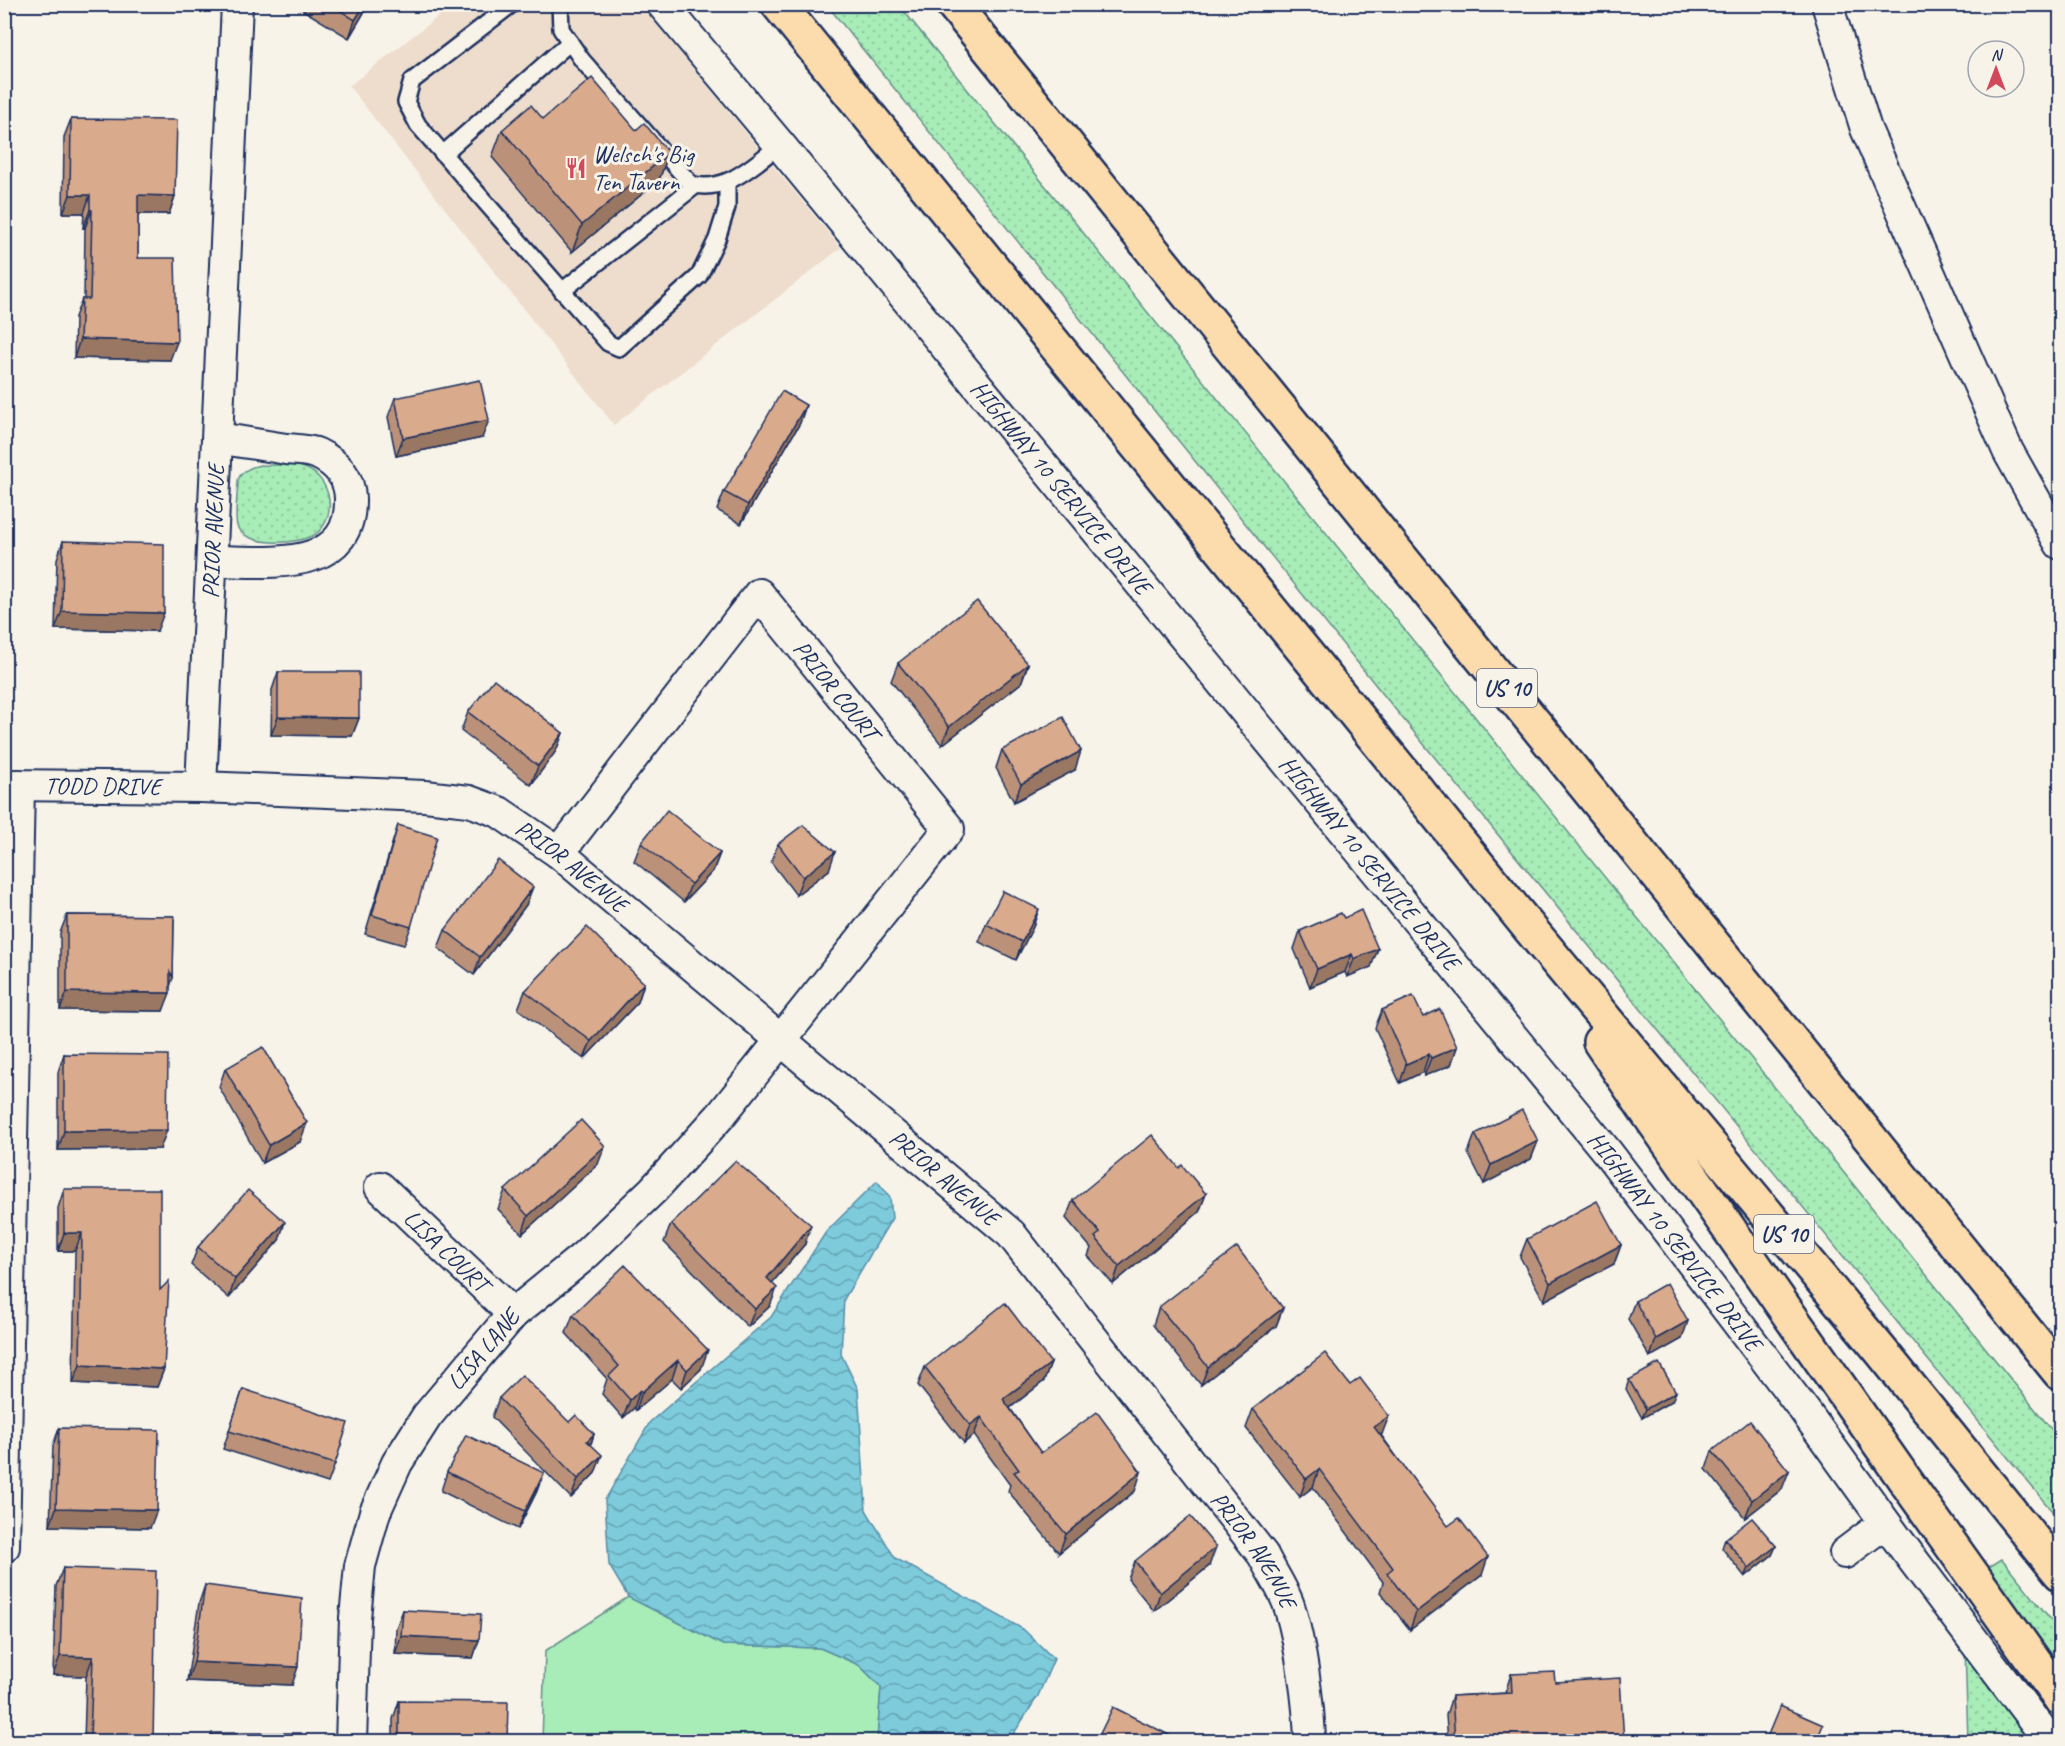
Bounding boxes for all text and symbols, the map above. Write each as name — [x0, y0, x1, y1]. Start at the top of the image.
north arrow — [1966, 39, 2026, 99]
text: N — [1991, 45, 2004, 65]
place label: Welsch's Big Ten Tavern — [593, 139, 696, 197]
restaurant icon: Welsch's Big Ten Tavern — [564, 156, 588, 180]
street label: HIGHWAY 10 SERVICE DRIVE — [964, 374, 1160, 603]
street label: PRIOR AVENUE — [195, 461, 231, 599]
street label: PRIOR COURT — [787, 634, 889, 751]
road number: US 10 — [1477, 669, 1537, 707]
street label: HIGHWAY 10 SERVICE DRIVE — [1273, 750, 1468, 978]
street label: TODD DRIVE — [45, 770, 164, 802]
street label: PRIOR AVENUE — [510, 813, 636, 921]
street label: PRIOR AVENUE — [883, 1123, 1008, 1234]
street label: HIGHWAY 10 SERVICE DRIVE — [1581, 1125, 1770, 1359]
street label: LISA COURT — [398, 1203, 500, 1302]
road number: US 10 — [1754, 1215, 1814, 1253]
street label: LISA LANE — [441, 1300, 528, 1396]
street label: PRIOR AVENUE — [1204, 1485, 1305, 1615]

